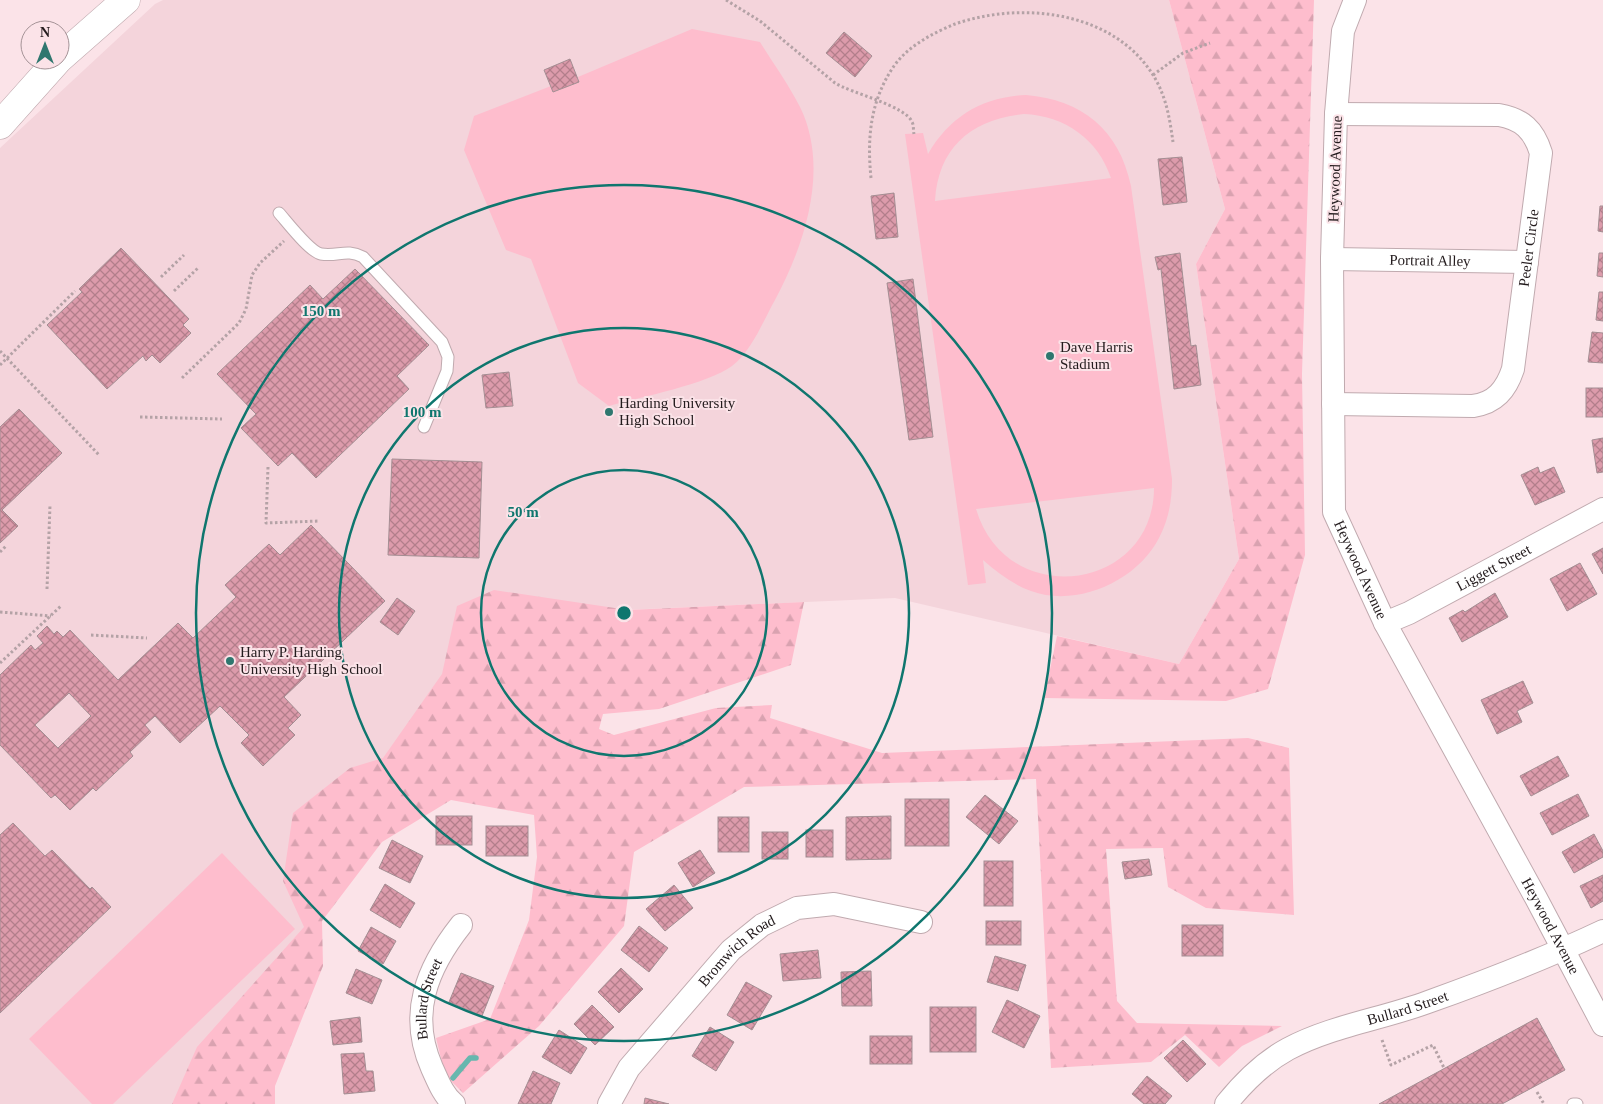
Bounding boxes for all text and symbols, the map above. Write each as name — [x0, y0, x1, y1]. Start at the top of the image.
north arrow — [20, 20, 70, 70]
text: N — [40, 25, 50, 40]
street label: Heywood Avenue — [1325, 115, 1345, 223]
street label: Peeler Circle — [1516, 208, 1542, 288]
street label: Portrait Alley — [1389, 252, 1471, 269]
text: 150 m — [302, 303, 341, 319]
place label: Dave Harris Stadium — [1060, 339, 1133, 372]
marker: Dave Harris Stadium — [1044, 350, 1056, 362]
place label: Harding University High School — [619, 395, 736, 428]
text: 100 m — [403, 404, 442, 420]
marker: Harding University High School — [603, 406, 615, 418]
text: 50 m — [507, 504, 539, 520]
street label: Heywood Avenue — [1331, 518, 1390, 622]
street label: Liggett Street — [1454, 541, 1534, 594]
centre of rings — [615, 604, 633, 622]
place label: Harry P. Harding University High School — [240, 644, 383, 677]
marker: Harry P. Harding University High School — [224, 655, 236, 667]
street label: Heywood Avenue — [1518, 875, 1583, 977]
street label: Bromwich Road — [695, 912, 778, 990]
street label: Bullard Street — [413, 955, 446, 1041]
street label: Bullard Street — [1365, 987, 1451, 1028]

